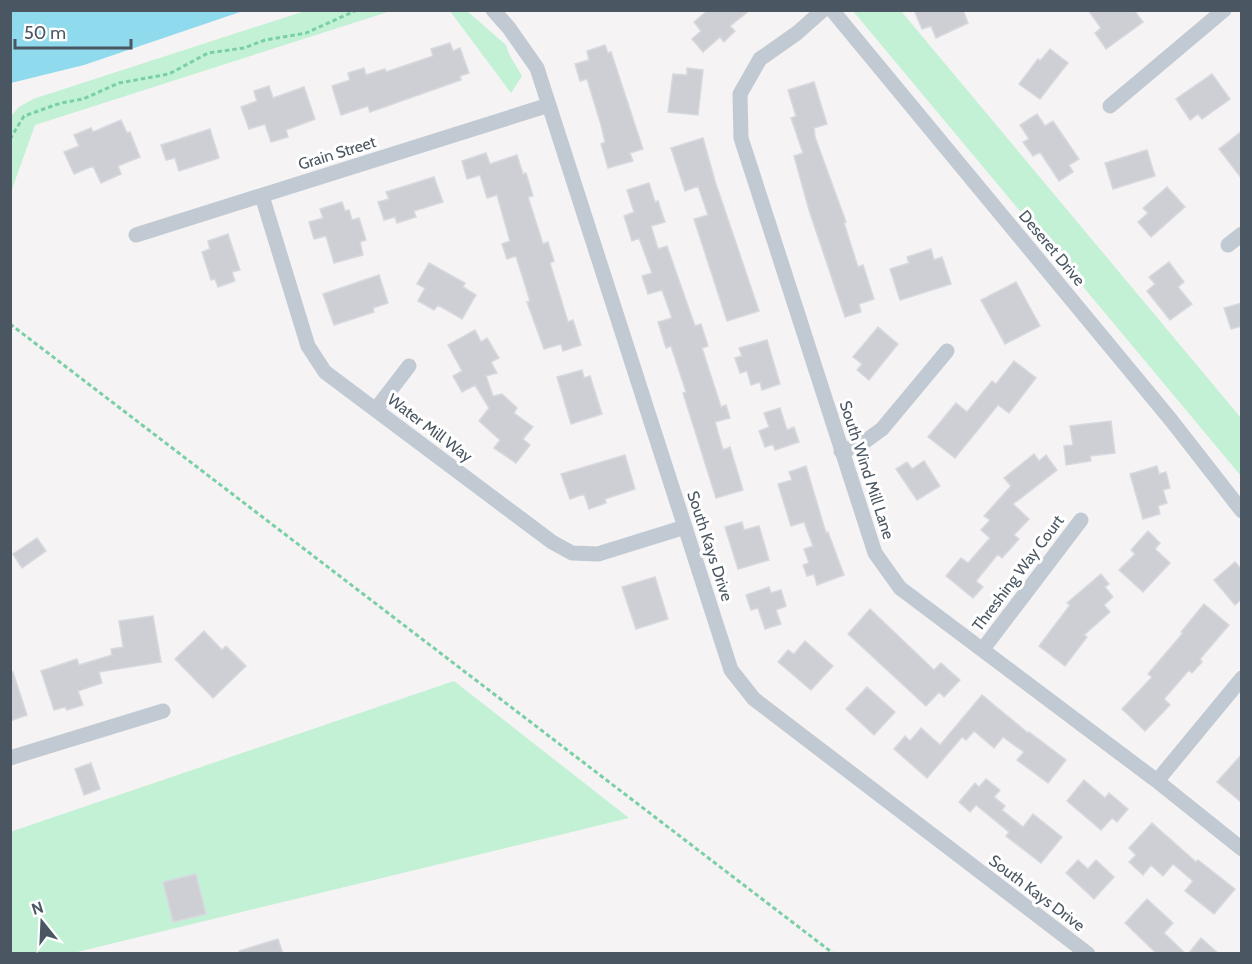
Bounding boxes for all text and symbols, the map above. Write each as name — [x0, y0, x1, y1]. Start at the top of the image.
scale bar — [15, 12, 130, 50]
text: 50 m — [24, 22, 66, 44]
street label: Grain Street — [296, 132, 379, 174]
street label: Deseret Drive — [1015, 206, 1089, 290]
street label: Water Mill Way — [384, 390, 476, 466]
street label: South Wind Mill Lane — [836, 398, 898, 542]
street label: South Kays Drive — [683, 488, 737, 604]
street label: Threshing Way Court — [968, 511, 1068, 635]
street label: South Kays Drive — [985, 851, 1089, 935]
north arrow — [12, 892, 72, 952]
text: N — [29, 897, 46, 919]

